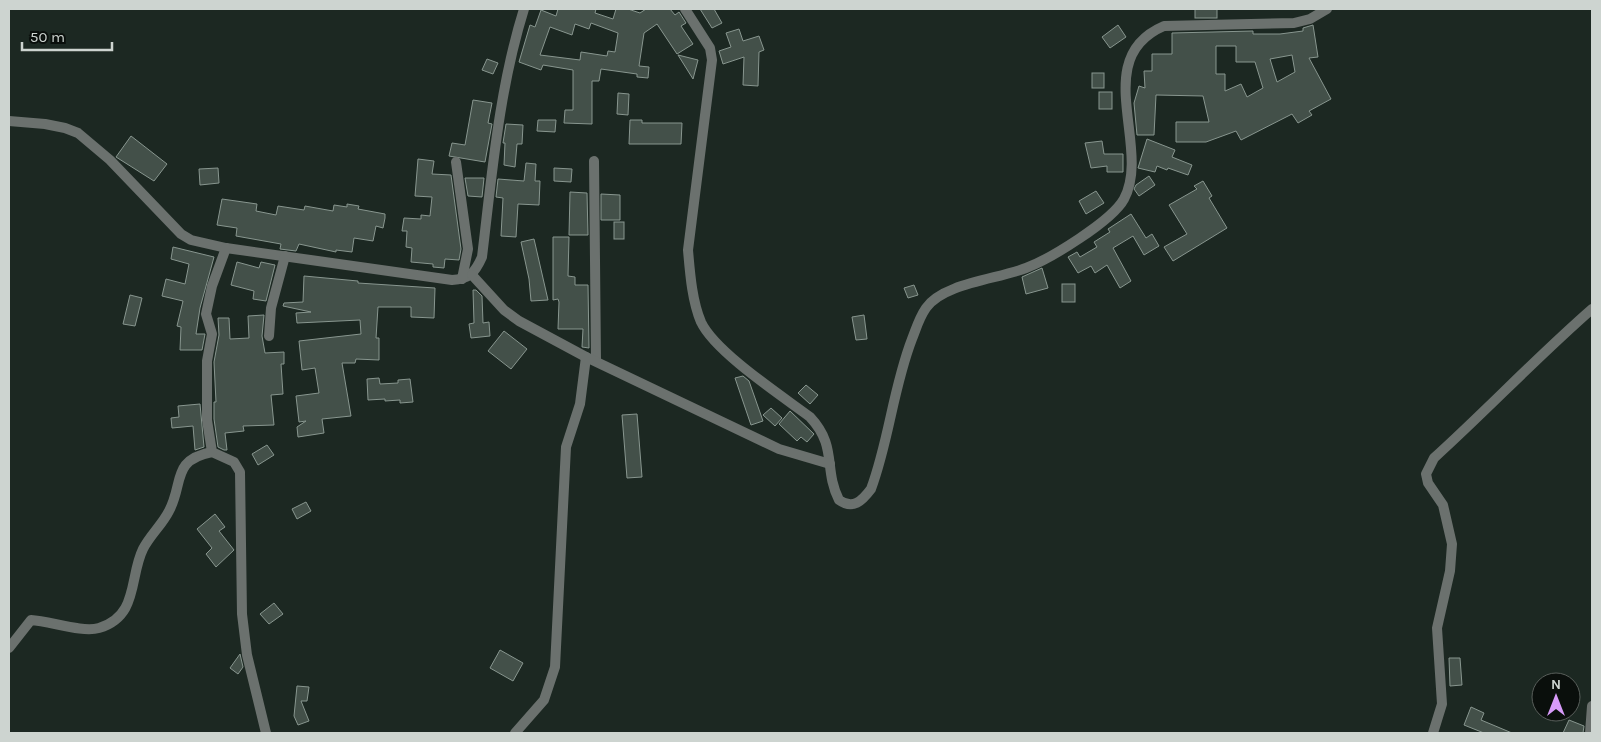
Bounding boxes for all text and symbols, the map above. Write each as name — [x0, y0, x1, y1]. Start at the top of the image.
scale bar — [22, 20, 112, 52]
text: 50 m — [30, 28, 65, 46]
north arrow — [1531, 672, 1581, 722]
text: N — [1551, 676, 1561, 693]

